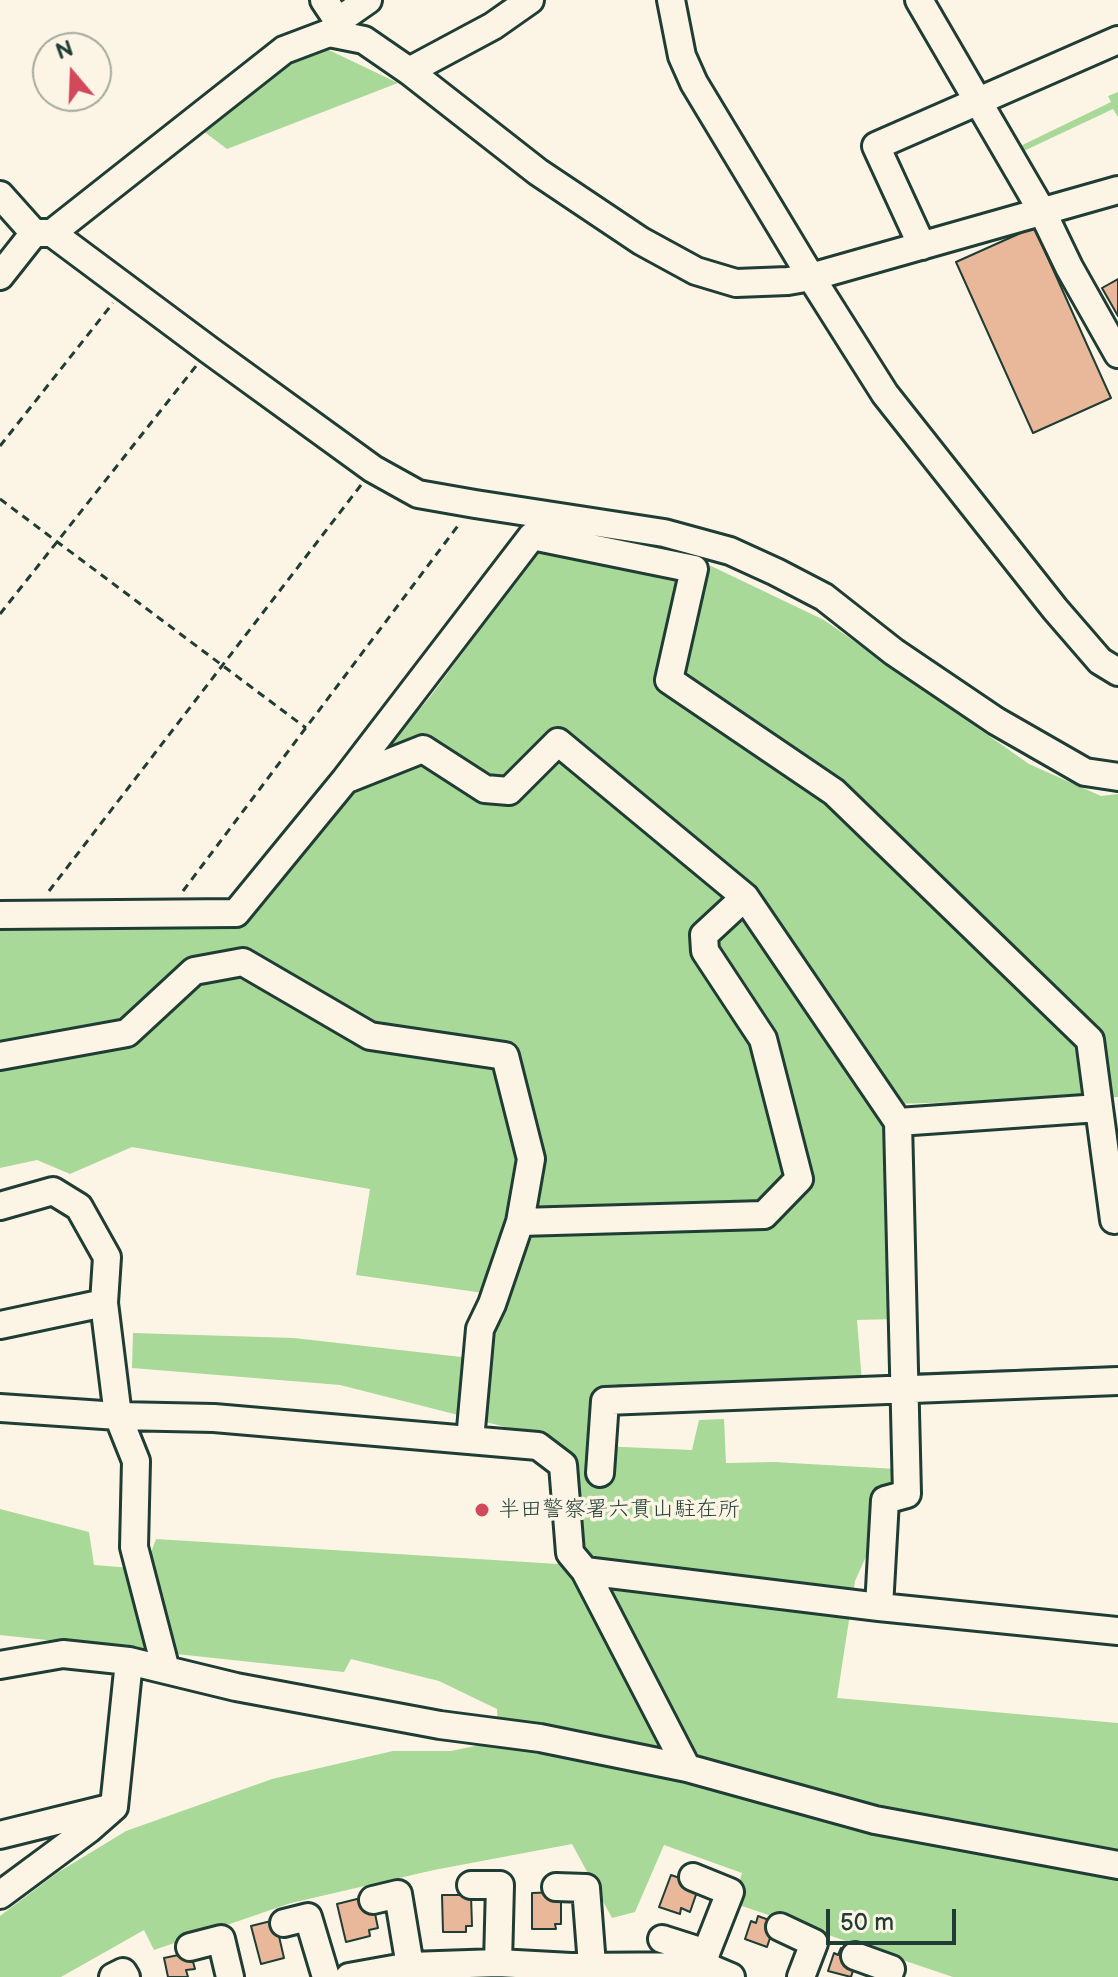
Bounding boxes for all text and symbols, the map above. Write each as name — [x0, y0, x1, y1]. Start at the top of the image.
north arrow — [32, 32, 112, 112]
text: N — [52, 35, 77, 66]
place label: 半田警察署六貫山駐在所 — [498, 1497, 740, 1523]
marker: 半田警察署六貫山駐在所 — [473, 1501, 491, 1519]
scale bar — [830, 1893, 960, 1943]
text: 50 m — [840, 1908, 894, 1937]

